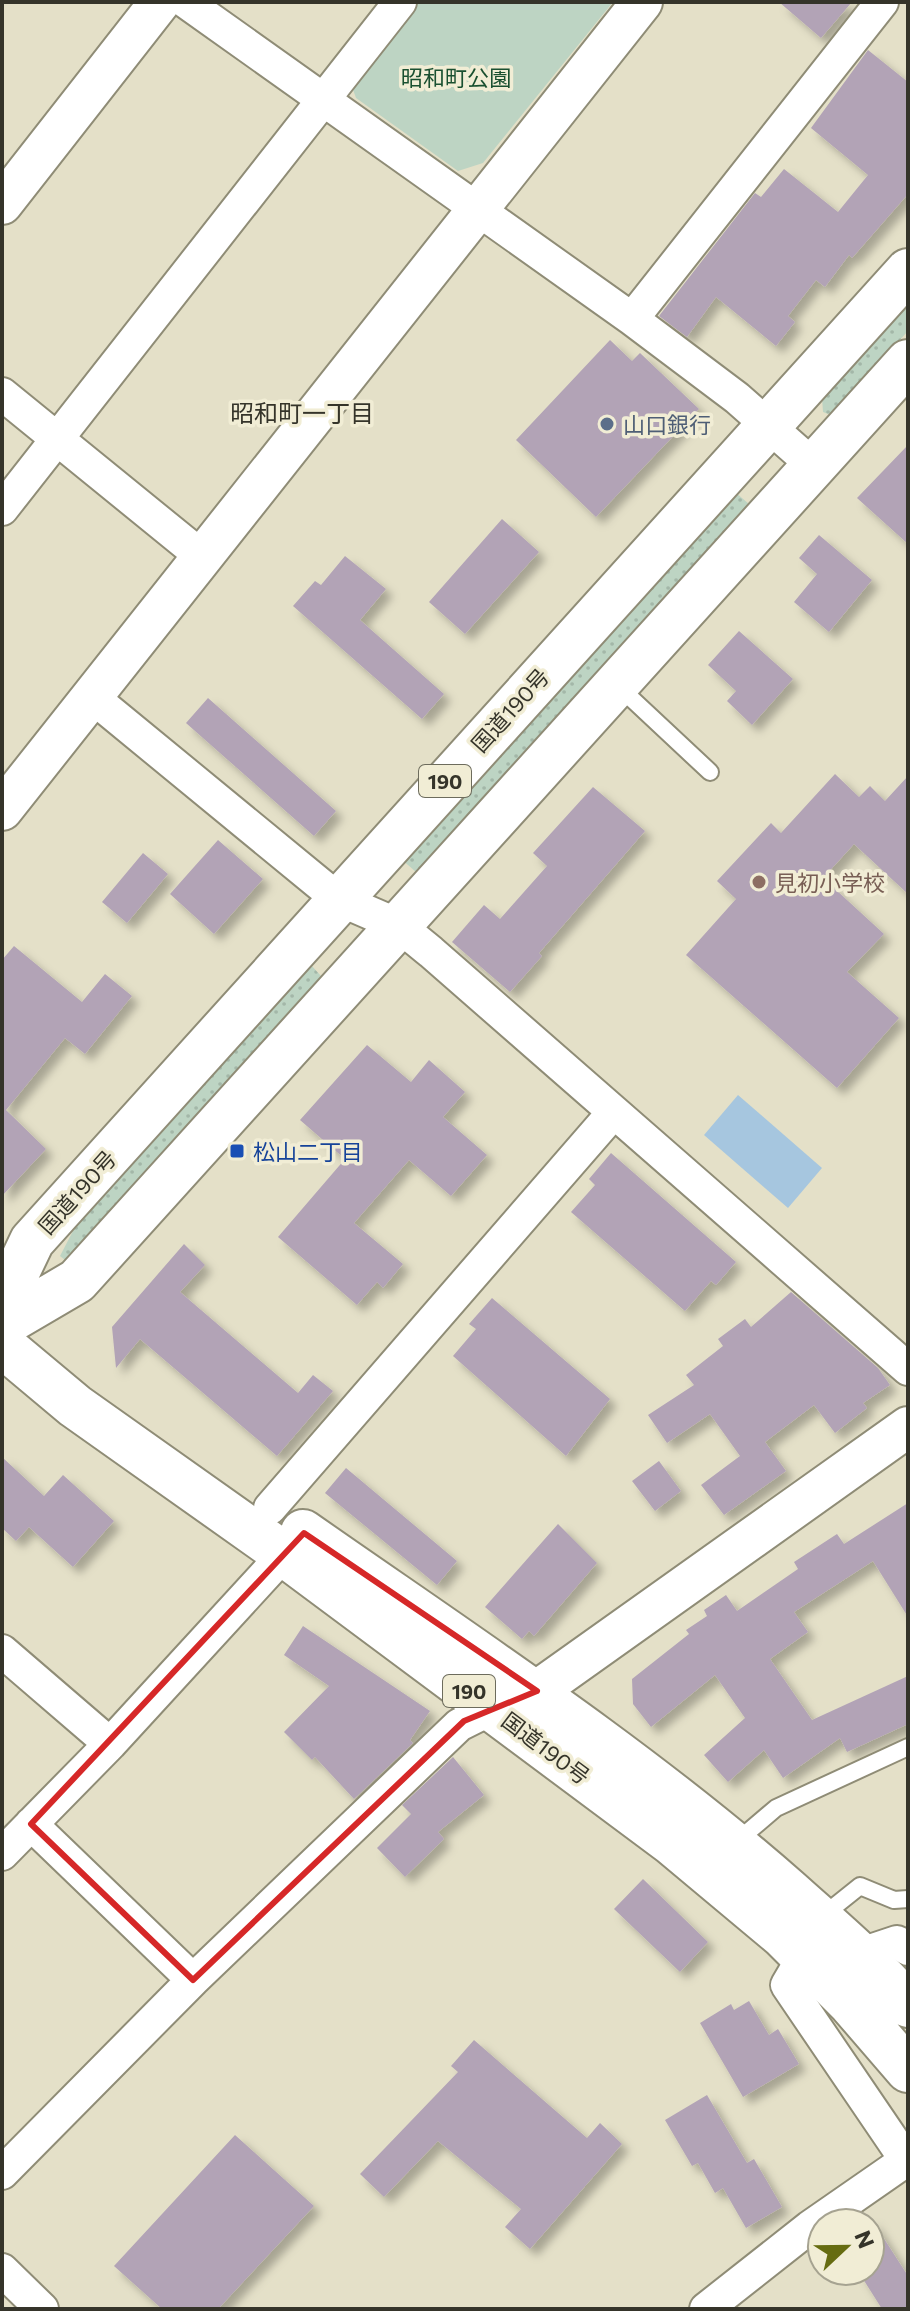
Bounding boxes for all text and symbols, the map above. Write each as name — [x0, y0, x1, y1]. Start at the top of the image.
park label: 昭和町公園 — [401, 64, 511, 91]
district label: 昭和町一丁目 — [230, 398, 374, 427]
place label: 山口銀行 — [623, 411, 711, 438]
marker: 山口銀行 — [598, 415, 616, 433]
street label: 国道190号 — [465, 663, 555, 757]
road number: 190 — [419, 765, 471, 797]
place label: 見初小学校 — [775, 869, 885, 896]
marker: 見初小学校 — [750, 873, 768, 891]
place label: 松山二丁目 — [253, 1138, 363, 1165]
marker: 松山二丁目 — [228, 1142, 246, 1160]
street label: 国道190号 — [32, 1145, 122, 1239]
road number: 190 — [443, 1675, 495, 1707]
street label: 国道190号 — [497, 1706, 595, 1790]
north arrow — [806, 2207, 886, 2287]
text: N — [849, 2227, 881, 2252]

